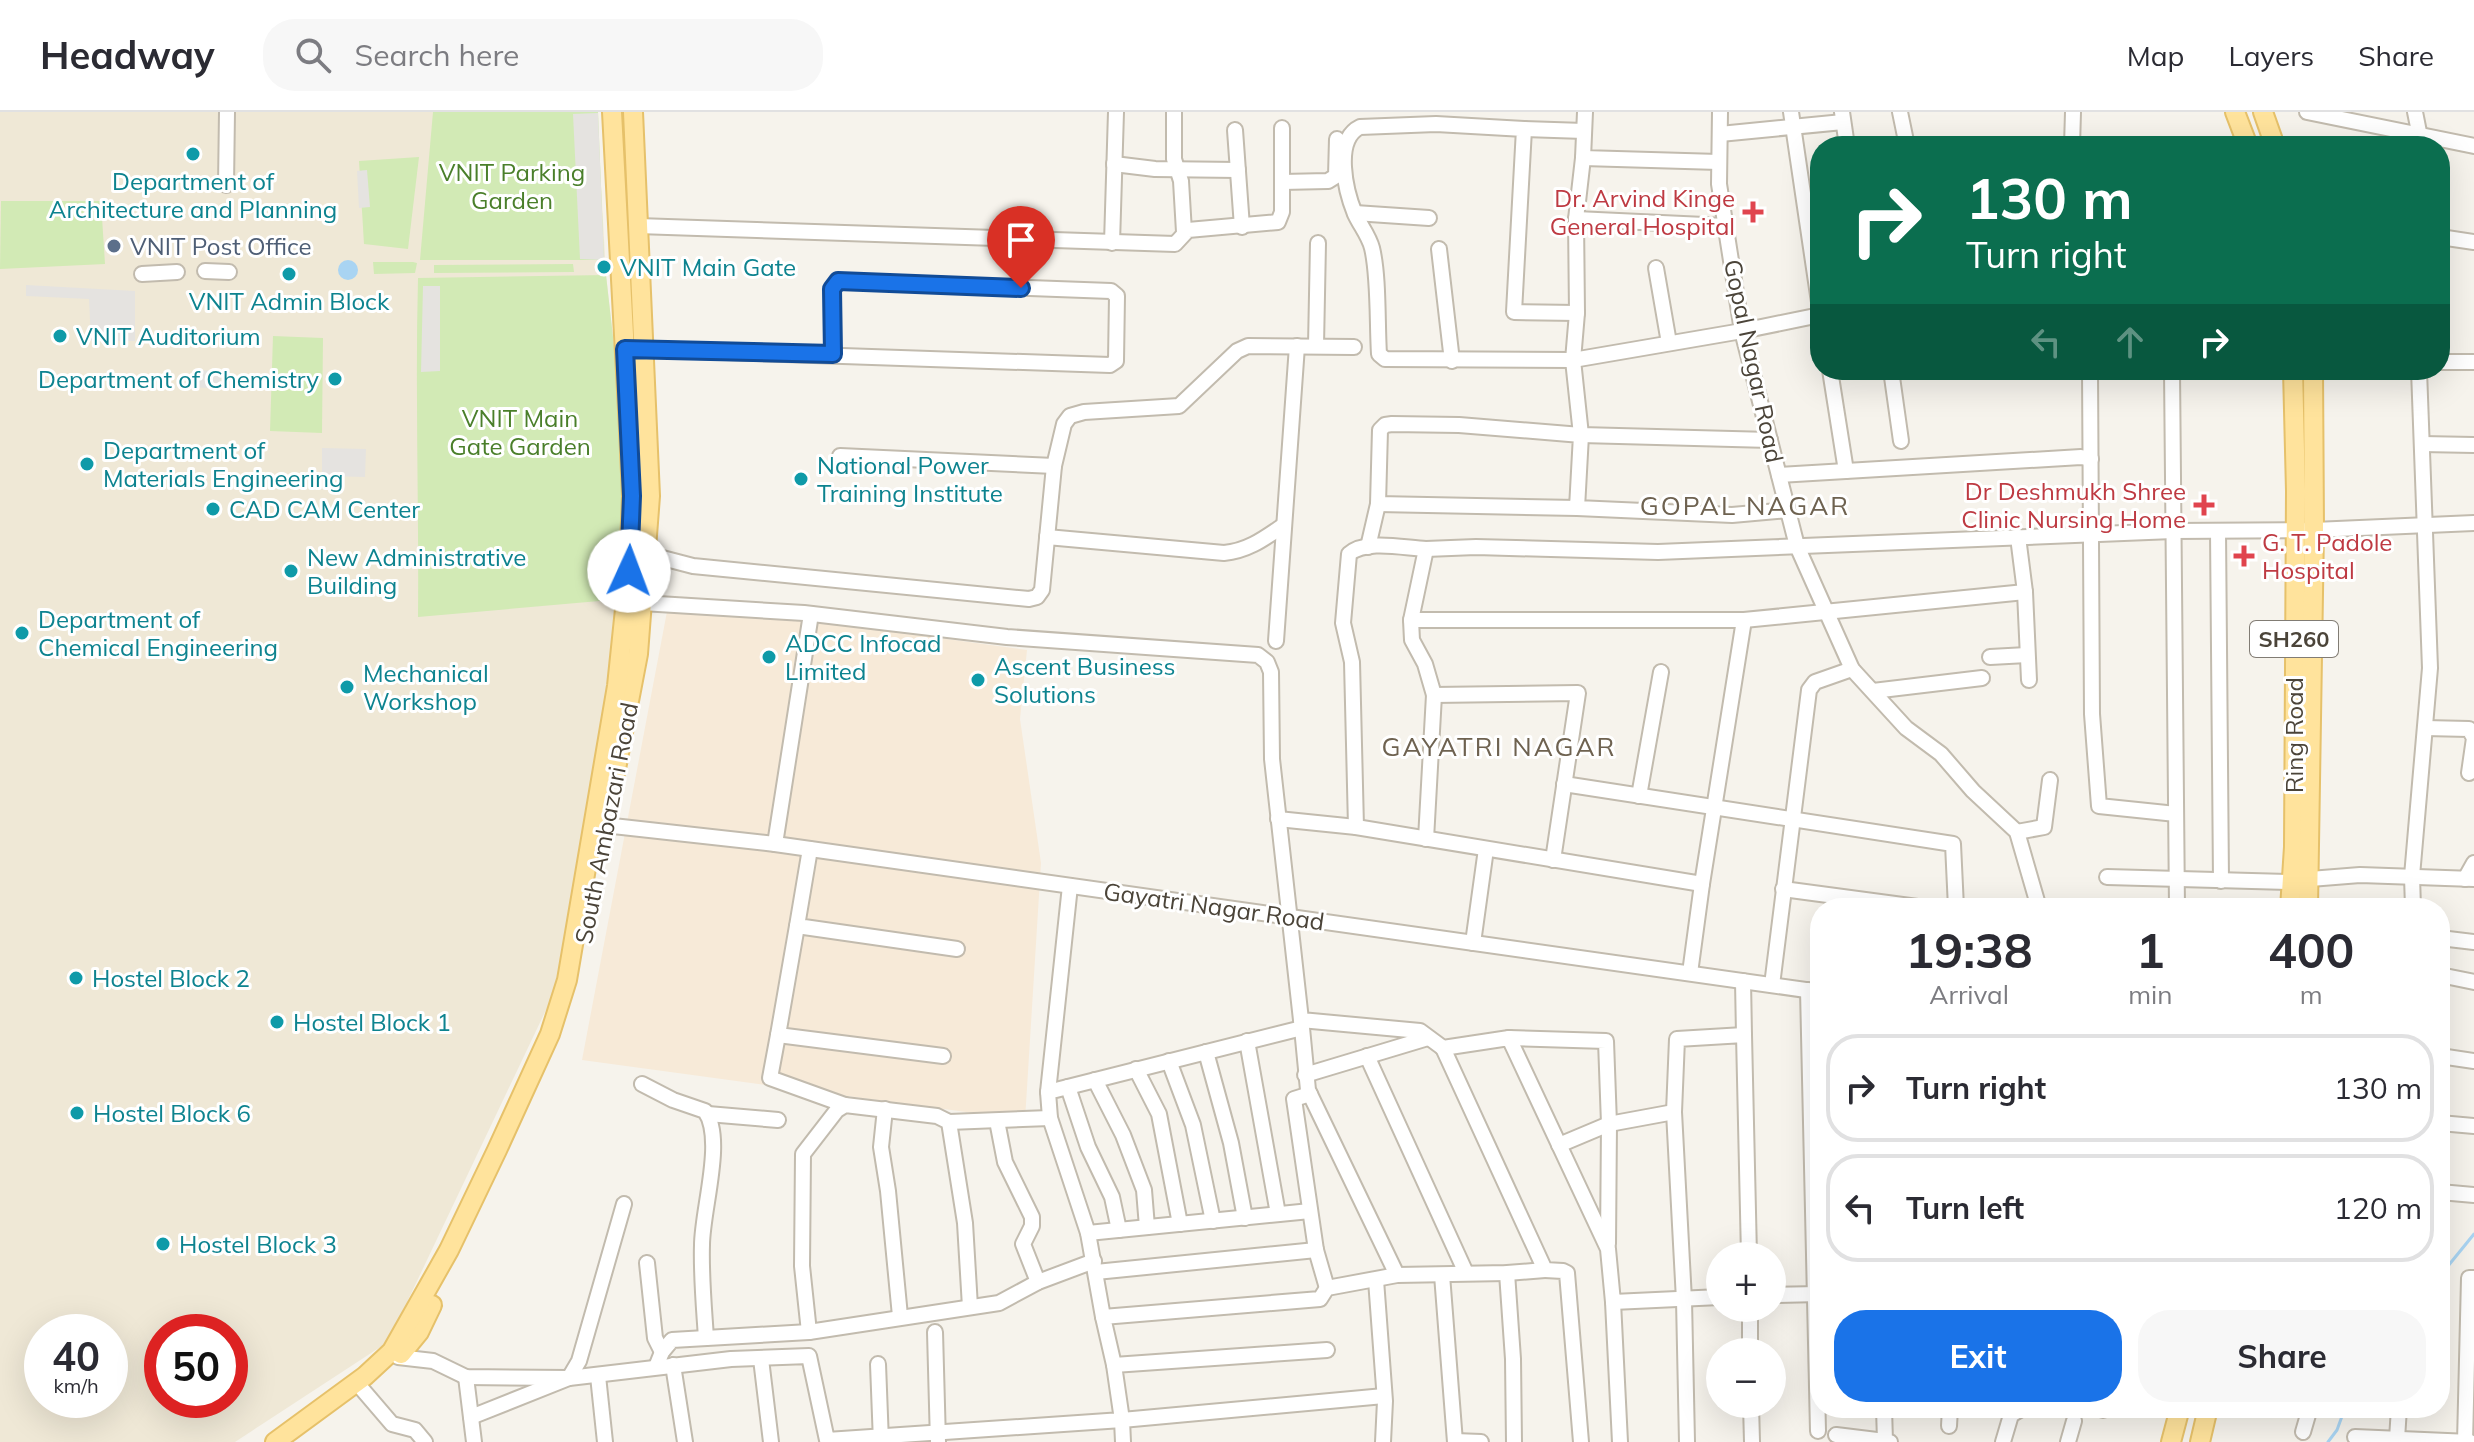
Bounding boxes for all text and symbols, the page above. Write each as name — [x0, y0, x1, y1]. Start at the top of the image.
search box — [263, 19, 823, 91]
text: Headway — [40, 31, 215, 79]
icon: search — [291, 33, 335, 77]
text: Search here — [355, 36, 519, 74]
text: Map — [2127, 38, 2184, 73]
text: Layers — [2228, 38, 2314, 73]
text: Share — [2358, 38, 2434, 73]
marker: Department of Architecture and Planning — [184, 145, 202, 163]
park label: VNIT Parking Garden — [439, 157, 585, 215]
text: 130 m — [1966, 163, 2133, 233]
place label: Department of Architecture and Planning — [49, 166, 337, 224]
icon: right — [1834, 168, 1938, 272]
place label: Dr. Arvind Kinge General Hospital — [1550, 183, 1735, 241]
marker: Dr. Arvind Kinge General Hospital — [1742, 201, 1764, 223]
pin — [987, 206, 1055, 288]
icon: arrive — [999, 218, 1043, 262]
place label: VNIT Post Office — [130, 231, 312, 261]
text: Turn right — [1966, 232, 2127, 277]
marker: VNIT Post Office — [105, 237, 123, 255]
place label: VNIT Main Gate — [620, 252, 796, 282]
street label: Gopal Nagar Road — [1718, 257, 1790, 465]
marker: VNIT Main Gate — [595, 258, 613, 276]
marker: VNIT Admin Block — [280, 265, 298, 283]
place label: VNIT Admin Block — [189, 286, 390, 316]
icon: left — [2024, 320, 2068, 364]
icon: ahead — [2108, 320, 2152, 364]
icon: right — [2192, 320, 2236, 364]
place label: VNIT Auditorium — [76, 321, 261, 351]
marker: VNIT Auditorium — [51, 327, 69, 345]
place label: Department of Chemistry — [38, 364, 319, 394]
marker: Department of Chemistry — [326, 370, 344, 388]
park label: VNIT Main Gate Garden — [449, 403, 591, 461]
place label: Department of Materials Engineering — [103, 435, 344, 493]
place label: National Power Training Institute — [817, 450, 1003, 508]
marker: Department of Materials Engineering — [78, 455, 96, 473]
marker: National Power Training Institute — [792, 470, 810, 488]
place label: Dr Deshmukh Shree Clinic Nursing Home — [1961, 476, 2186, 534]
district label: GOPAL NAGAR — [1640, 489, 1850, 522]
place label: CAD CAM Center — [229, 494, 420, 524]
marker: Dr Deshmukh Shree Clinic Nursing Home — [2193, 494, 2215, 516]
marker: CAD CAM Center — [204, 500, 222, 518]
place label: G. T. Padole Hospital — [2262, 527, 2392, 585]
position arrow — [587, 529, 671, 613]
place label: New Administrative Building — [307, 542, 526, 600]
marker: G. T. Padole Hospital — [2233, 545, 2255, 567]
marker: New Administrative Building — [282, 562, 300, 580]
place label: Department of Chemical Engineering — [38, 604, 278, 662]
road number: SH260 — [2250, 621, 2338, 657]
marker: Department of Chemical Engineering — [13, 624, 31, 642]
place label: ADCC Infocad Limited — [785, 628, 942, 686]
marker: ADCC Infocad Limited — [760, 648, 778, 666]
place label: Ascent Business Solutions — [994, 651, 1176, 709]
place label: Mechanical Workshop — [363, 658, 489, 716]
marker: Ascent Business Solutions — [969, 671, 987, 689]
street label: Ring Road — [2279, 677, 2309, 793]
marker: Mechanical Workshop — [338, 678, 356, 696]
street label: South Ambazari Road — [568, 700, 644, 946]
district label: GAYATRI NAGAR — [1381, 730, 1617, 763]
street label: Gayatri Nagar Road — [1102, 876, 1326, 936]
text: 19:38 — [1906, 920, 2033, 980]
text: 1 — [2136, 920, 2165, 980]
text: 400 — [2268, 920, 2354, 980]
place label: Hostel Block 2 — [92, 963, 250, 993]
marker: Hostel Block 2 — [67, 969, 85, 987]
text: Arrival — [1929, 978, 2009, 1011]
text: min — [2128, 978, 2172, 1011]
text: m — [2300, 978, 2323, 1011]
place label: Hostel Block 1 — [293, 1007, 451, 1037]
marker: Hostel Block 1 — [268, 1013, 286, 1031]
icon: right — [1838, 1066, 1882, 1110]
text: Turn right — [1906, 1069, 2046, 1107]
text: 130 m — [2334, 1069, 2422, 1107]
place label: Hostel Block 6 — [93, 1098, 251, 1128]
marker: Hostel Block 6 — [68, 1104, 86, 1122]
icon: left — [1838, 1186, 1882, 1230]
text: Turn left — [1906, 1189, 2024, 1227]
text: 120 m — [2334, 1189, 2422, 1227]
place label: Hostel Block 3 — [179, 1229, 337, 1259]
marker: Hostel Block 3 — [154, 1235, 172, 1253]
map controls — [1706, 1242, 1786, 1418]
button: + — [1706, 1242, 1786, 1322]
button: Exit — [1834, 1310, 2122, 1402]
button: Share — [2138, 1310, 2426, 1402]
speed limit sign: 50 — [144, 1314, 248, 1418]
text: 40 — [52, 1331, 100, 1381]
button: − — [1706, 1338, 1786, 1418]
text: km/h — [53, 1373, 99, 1398]

